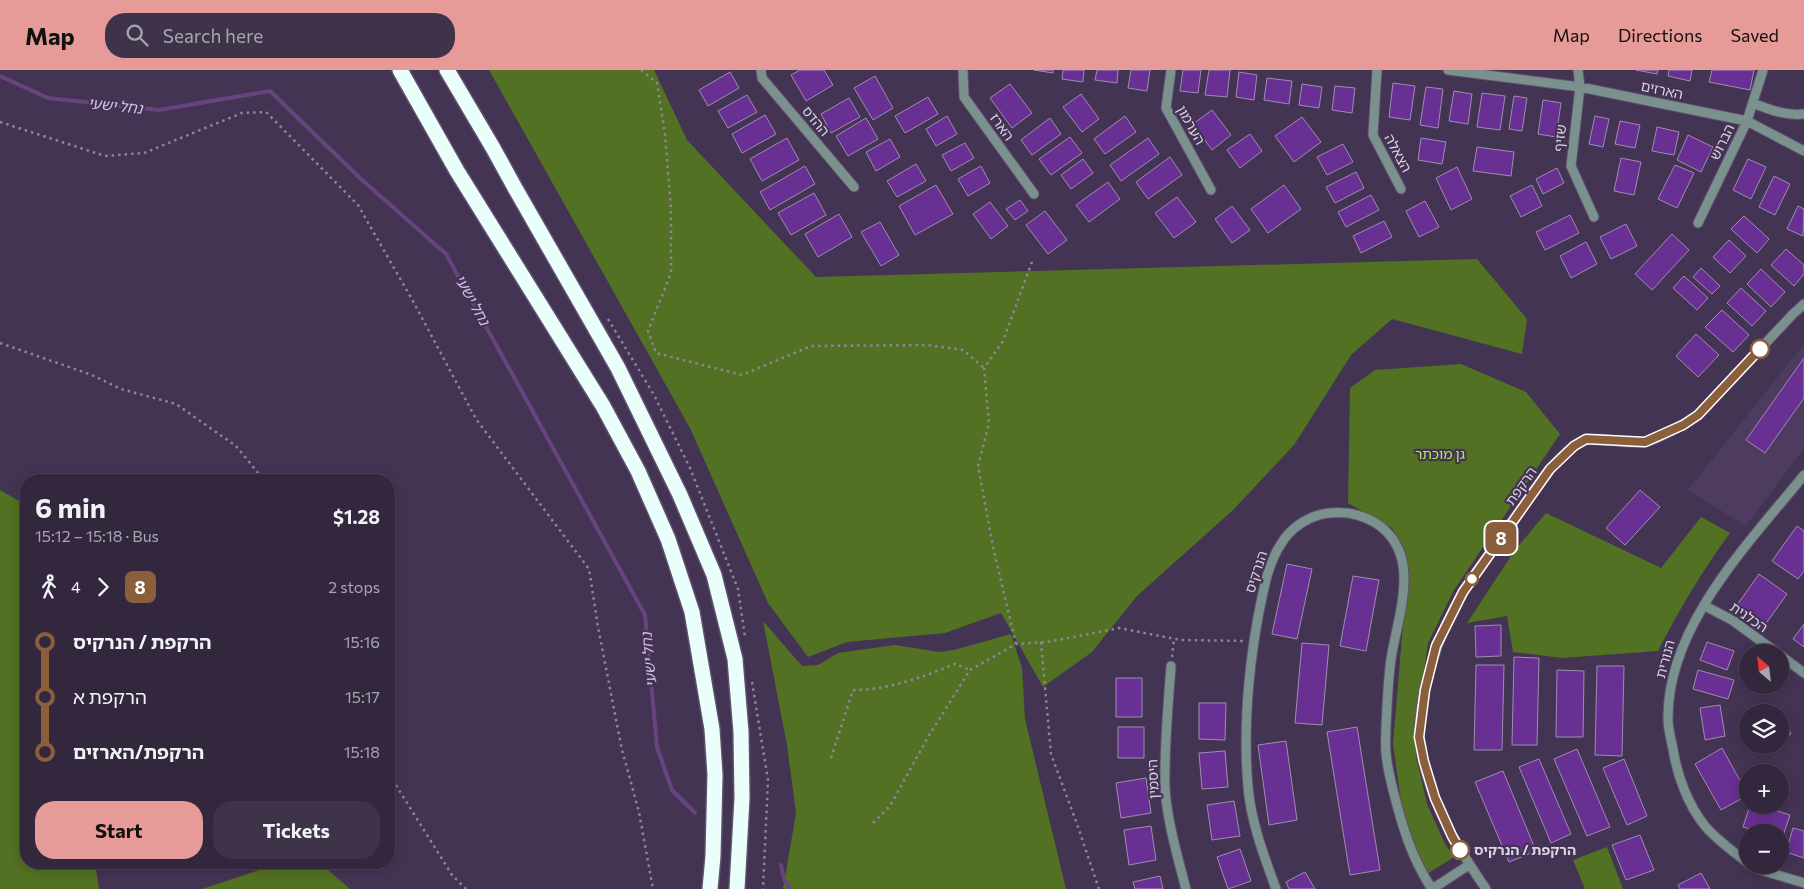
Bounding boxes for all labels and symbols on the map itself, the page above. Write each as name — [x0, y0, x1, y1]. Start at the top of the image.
street label: הארזים — [1639, 77, 1685, 102]
water label: נחל ישעי — [87, 93, 145, 117]
street label: ההדס — [799, 102, 834, 139]
street label: הערמון — [1174, 102, 1209, 147]
street label: הארז — [987, 110, 1018, 144]
street label: הברוש — [1706, 121, 1738, 163]
street label: שזיף — [1550, 123, 1569, 153]
street label: הצאלה — [1381, 131, 1416, 175]
water label: נחל ישעי — [452, 271, 495, 329]
unlabelled marker — [1750, 339, 1770, 359]
park label: גן מוכתר — [1415, 445, 1465, 462]
street label: הרקפת — [1501, 463, 1540, 508]
line badge: 8 — [1485, 522, 1517, 554]
street label: הנרקיס — [1241, 549, 1270, 595]
unlabelled marker — [1465, 572, 1479, 586]
street label: הכלנית — [1727, 598, 1771, 635]
water label: נחל ישעי — [637, 631, 659, 688]
street label: הנורית — [1651, 638, 1678, 680]
north arrow — [1739, 644, 1789, 694]
street label: היסמין — [1143, 759, 1162, 799]
marker: הרקפת / הנרקיס — [1450, 840, 1470, 860]
place label: הרקפת / הנרקיס — [1474, 841, 1576, 858]

